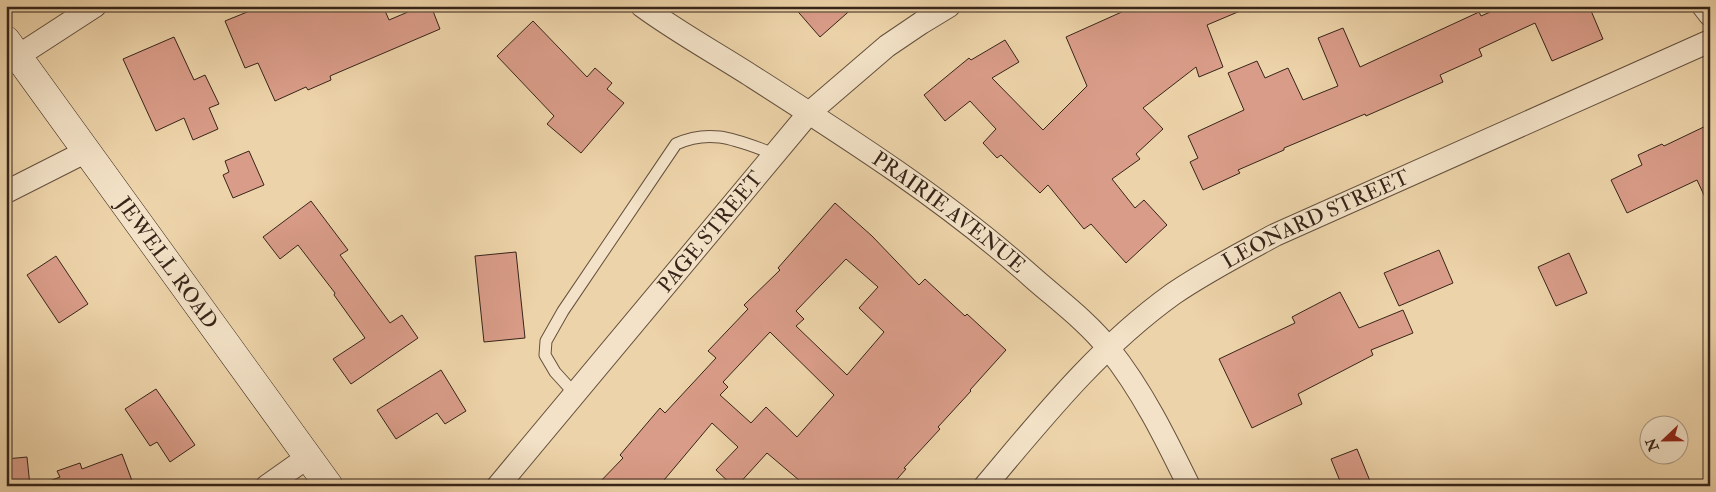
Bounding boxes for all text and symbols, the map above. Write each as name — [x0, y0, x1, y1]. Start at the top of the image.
street label: PRAIRIE AVENUE — [867, 145, 1031, 279]
street label: LEONARD STREET — [1217, 163, 1414, 275]
street label: PAGE STREET — [652, 165, 769, 298]
street label: JEWELL ROAD — [110, 190, 224, 334]
north arrow — [1638, 414, 1688, 464]
text: N — [1642, 435, 1663, 455]

